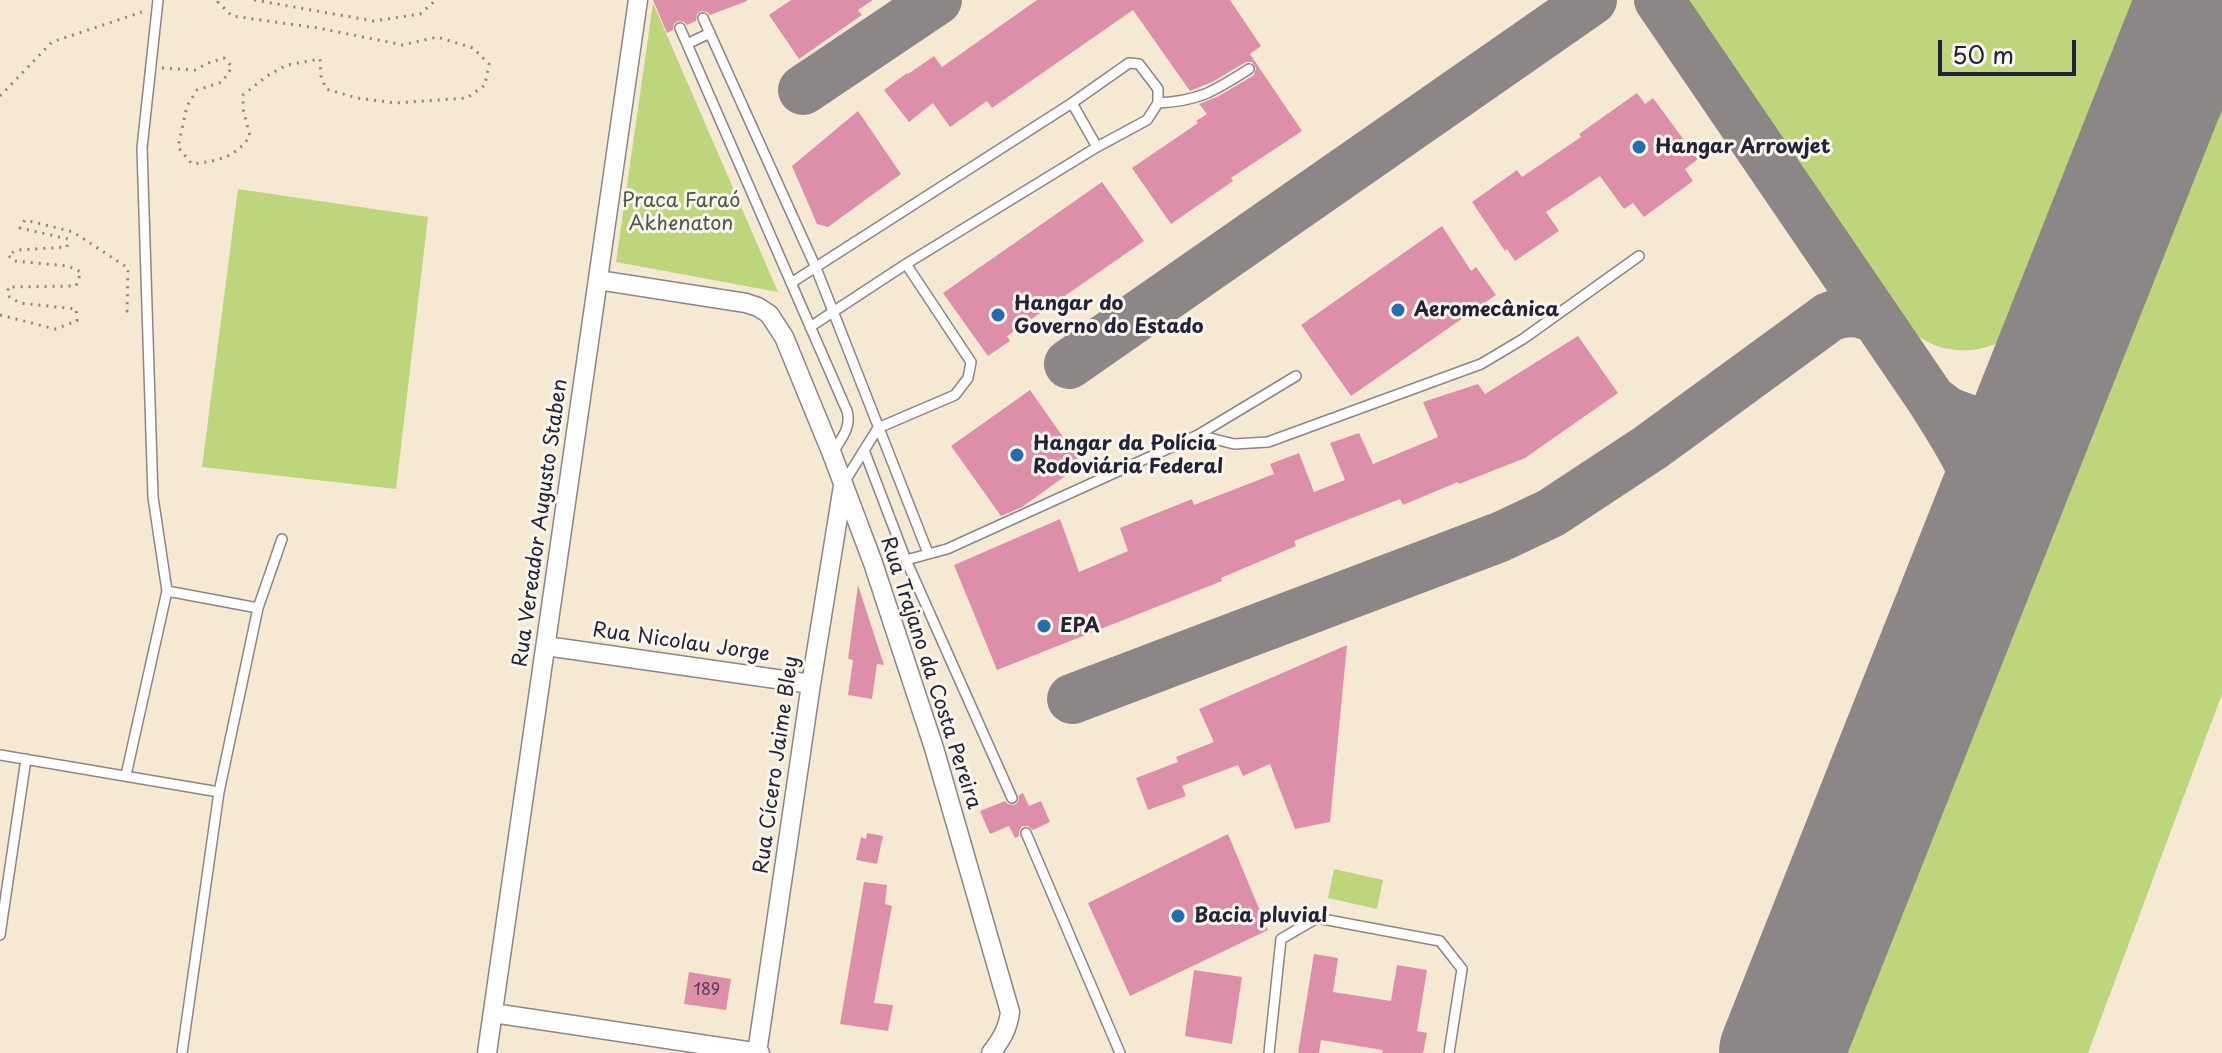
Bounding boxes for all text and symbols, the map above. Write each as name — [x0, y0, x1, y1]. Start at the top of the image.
scale bar — [1942, 24, 2080, 74]
text: 50 m — [1952, 36, 2014, 72]
place label: Hangar Arrowjet — [1655, 135, 1830, 159]
marker: Hangar Arrowjet — [1630, 138, 1648, 156]
park label: Praca Faraó Akhenaton — [622, 189, 740, 236]
place label: Hangar do Governo do Estado — [1014, 292, 1204, 339]
place label: Aeromecânica — [1414, 298, 1559, 322]
marker: Aeromecânica — [1389, 301, 1407, 319]
marker: Hangar do Governo do Estado — [989, 306, 1007, 324]
street label: Rua Vereador Augusto Staben — [509, 377, 573, 669]
place label: Hangar da Polícia Rodoviária Federal — [1033, 432, 1223, 479]
marker: Hangar da Polícia Rodoviária Federal — [1008, 446, 1026, 464]
street label: Rua Trajano da Costa Pereira — [875, 534, 985, 812]
place label: EPA — [1060, 614, 1100, 638]
marker: EPA — [1035, 617, 1053, 635]
street label: Rua Nicolau Jorge — [591, 619, 771, 667]
street label: Rua Cícero Jaime Bley — [750, 655, 804, 875]
place label: Bacia pluvial — [1194, 904, 1327, 928]
marker: Bacia pluvial — [1169, 907, 1187, 925]
house number: 189 — [694, 981, 720, 1001]

